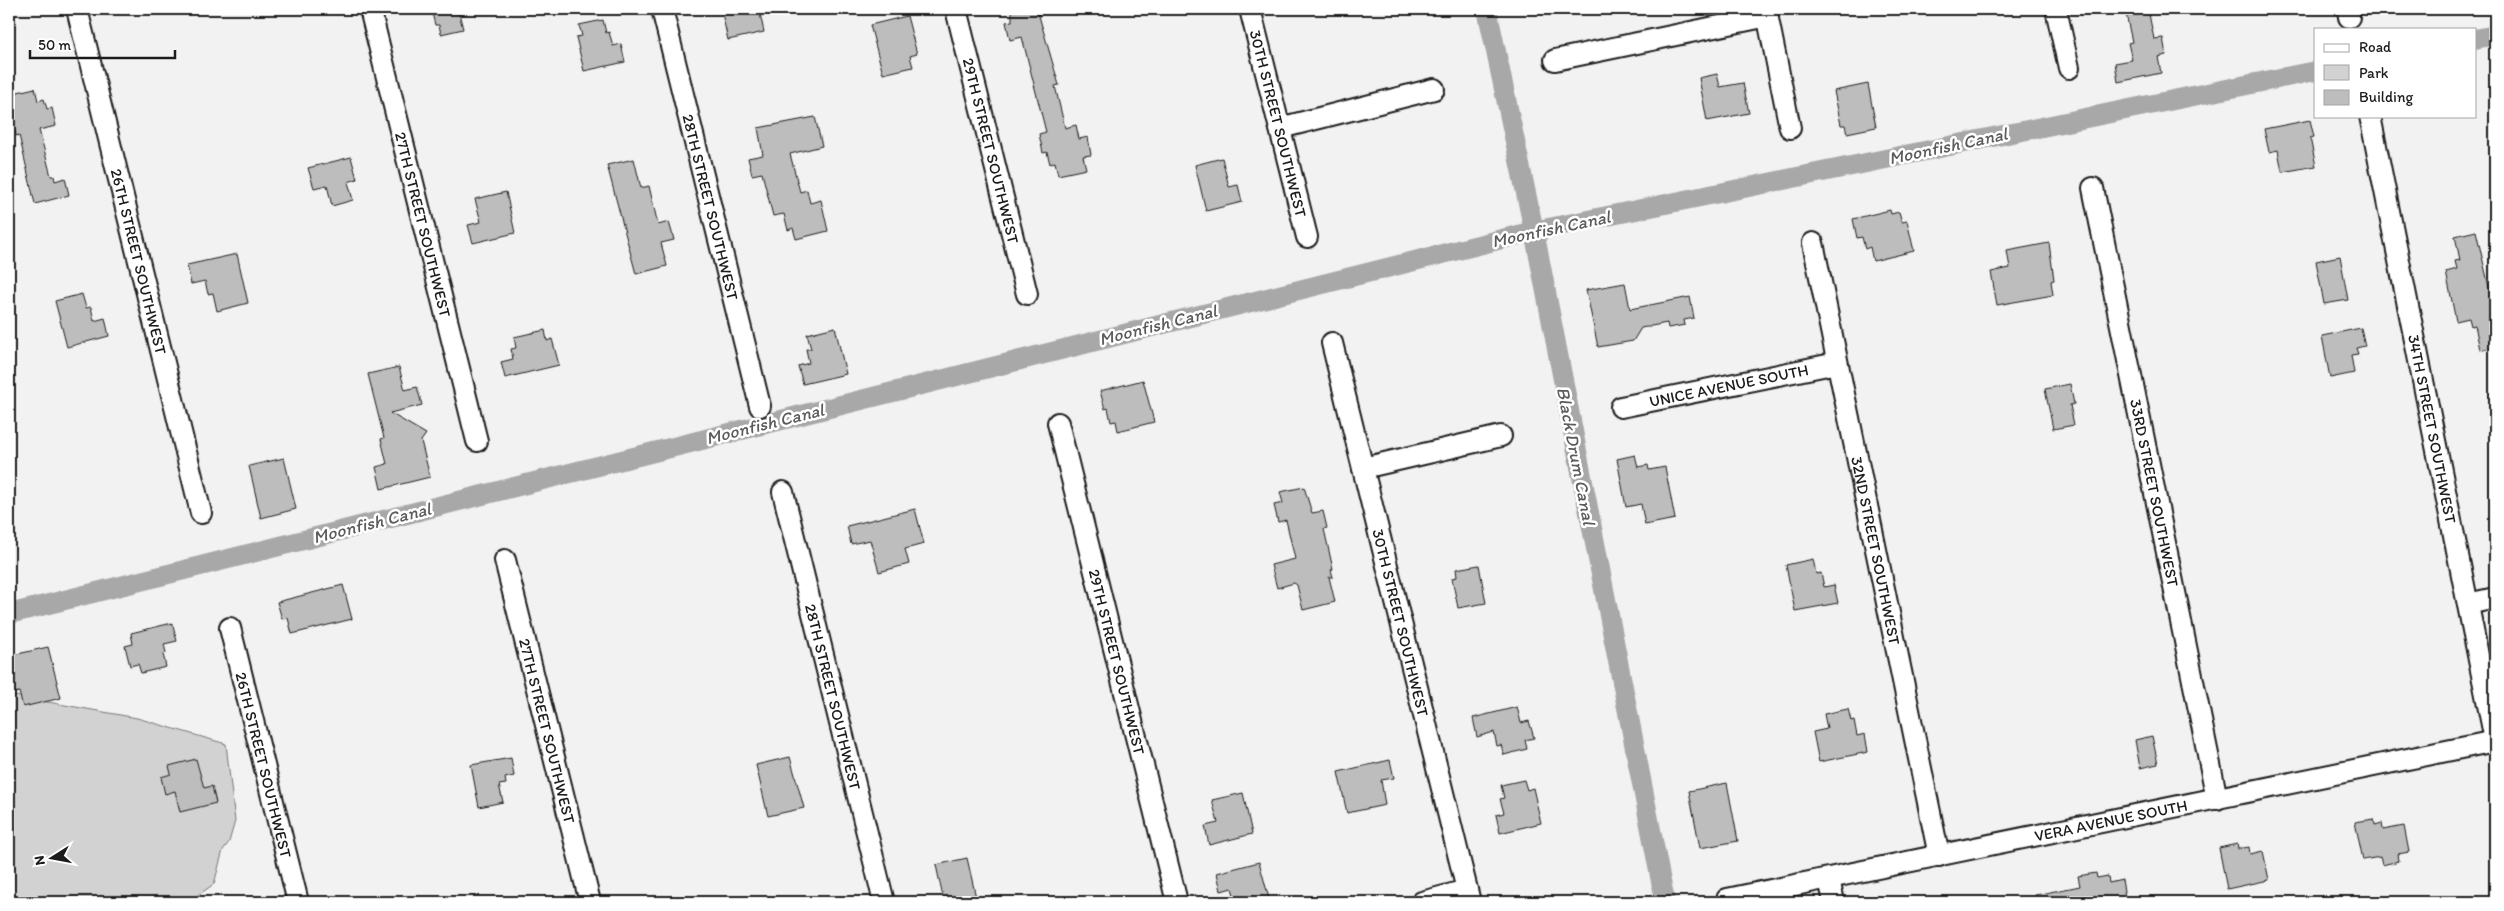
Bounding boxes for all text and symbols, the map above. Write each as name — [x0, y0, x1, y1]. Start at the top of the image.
scale bar — [30, 28, 175, 60]
street label: 30TH STREET SOUTHWEST — [1246, 28, 1311, 219]
legend — [2314, 28, 2476, 118]
text: 50 m — [38, 36, 71, 54]
text: Road — [2359, 38, 2392, 56]
street label: 29TH STREET SOUTHWEST — [959, 56, 1024, 245]
text: Park — [2359, 64, 2389, 82]
text: Building — [2359, 88, 2413, 106]
street label: 28TH STREET SOUTHWEST — [679, 112, 743, 302]
water label: Moonfish Canal — [1887, 122, 2011, 169]
street label: 27TH STREET SOUTHWEST — [391, 130, 455, 319]
street label: 26TH STREET SOUTHWEST — [107, 167, 171, 356]
water label: Moonfish Canal — [1490, 205, 1614, 252]
water label: Moonfish Canal — [1097, 299, 1221, 350]
street label: 34TH STREET SOUTHWEST — [2404, 333, 2461, 525]
street label: UNICE AVENUE SOUTH — [1647, 360, 1810, 411]
water label: Black Drum Canal — [1552, 385, 1601, 529]
street label: 33RD STREET SOUTHWEST — [2127, 397, 2183, 588]
water label: Moonfish Canal — [704, 398, 828, 449]
street label: 32ND STREET SOUTHWEST — [1848, 455, 1905, 646]
water label: Moonfish Canal — [311, 497, 435, 548]
street label: 30TH STREET SOUTHWEST — [1369, 527, 1433, 718]
street label: 29TH STREET SOUTHWEST — [1085, 567, 1150, 757]
street label: 28TH STREET SOUTHWEST — [801, 602, 866, 792]
street label: 27TH STREET SOUTHWEST — [515, 636, 580, 825]
street label: 26TH STREET SOUTHWEST — [232, 670, 296, 860]
street label: VERA AVENUE SOUTH — [2033, 795, 2189, 845]
north arrow — [28, 834, 78, 884]
text: N — [30, 854, 49, 867]

